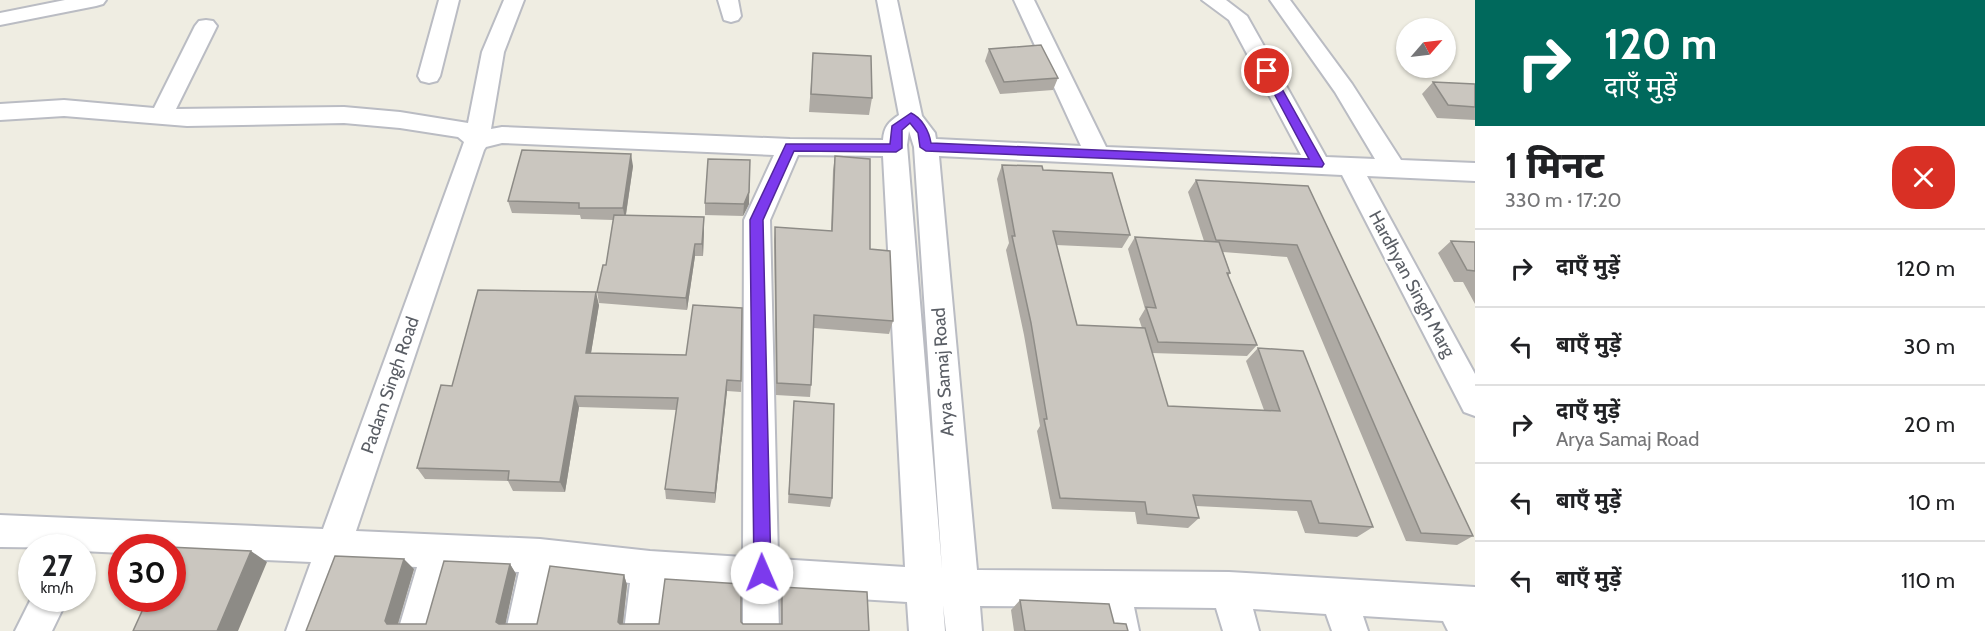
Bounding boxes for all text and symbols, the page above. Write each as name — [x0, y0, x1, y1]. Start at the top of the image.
north arrow — [1396, 18, 1456, 78]
map controls — [1396, 18, 1456, 78]
text: 120 m — [1604, 18, 1717, 70]
icon: right — [1505, 24, 1583, 102]
pin — [1241, 45, 1292, 96]
icon: arrive — [1250, 54, 1283, 87]
text: दाएँ मुड़ें — [1604, 70, 1677, 103]
text: 1 मिनट — [1505, 143, 1604, 187]
button: close — [1892, 146, 1955, 209]
text: 330 m · 17:20 — [1505, 188, 1622, 212]
street label: Hardhyan Singh Marg — [1364, 207, 1460, 362]
icon: right — [1505, 252, 1538, 285]
text: दाएँ मुड़ें — [1556, 253, 1620, 280]
text: 120 m — [1897, 255, 1955, 282]
street label: Arya Samaj Road — [928, 307, 958, 437]
street label: Padam Singh Road — [356, 314, 424, 456]
icon: left — [1505, 330, 1538, 363]
text: बाएँ मुड़ें — [1556, 331, 1621, 358]
text: 30 m — [1903, 333, 1955, 360]
text: दाएँ मुड़ें — [1556, 397, 1620, 424]
icon: right — [1505, 408, 1538, 441]
text: 20 m — [1904, 411, 1955, 438]
text: Arya Samaj Road — [1556, 427, 1699, 451]
icon: left — [1505, 486, 1538, 519]
text: बाएँ मुड़ें — [1556, 487, 1621, 514]
text: 10 m — [1908, 489, 1955, 516]
speed limit sign: 30 — [108, 534, 186, 612]
position arrow — [730, 541, 794, 605]
text: 27 — [41, 547, 73, 584]
icon: left — [1505, 564, 1538, 597]
text: बाएँ मुड़ें — [1556, 565, 1621, 592]
text: 110 m — [1901, 567, 1955, 594]
text: km/h — [41, 579, 73, 597]

